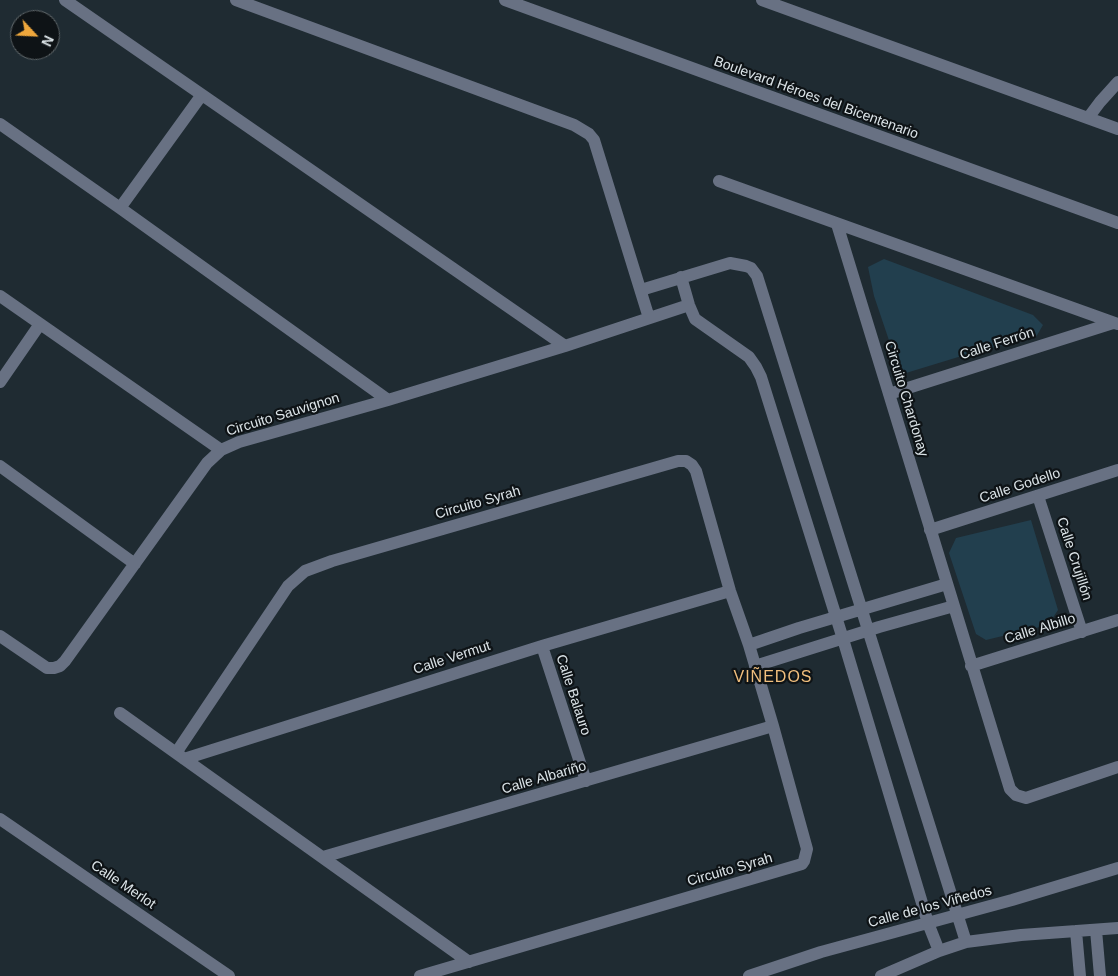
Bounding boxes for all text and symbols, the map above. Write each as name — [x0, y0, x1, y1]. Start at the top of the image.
north arrow — [10, 10, 60, 60]
text: N — [38, 33, 57, 49]
street label: Boulevard Héroes del Bicentenario — [711, 53, 921, 143]
street label: Calle Ferrón — [958, 324, 1036, 364]
street label: Circuito Chardonay — [880, 339, 932, 459]
street label: Circuito Sauvignon — [224, 390, 342, 440]
street label: Calle Godello — [977, 465, 1063, 507]
street label: Circuito Syrah — [433, 483, 523, 523]
street label: Calle Crujillón — [1053, 515, 1095, 603]
street label: Calle Albillo — [1003, 610, 1077, 648]
street label: Calle Vermut — [411, 638, 493, 678]
street label: Calle Balauro — [552, 652, 594, 738]
district label: VIÑEDOS — [733, 668, 813, 688]
street label: Calle Albariño — [500, 758, 588, 798]
street label: Circuito Syrah — [685, 850, 775, 890]
street label: Calle Merlot — [87, 857, 159, 913]
street label: Calle de los Viñedos — [866, 882, 994, 932]

